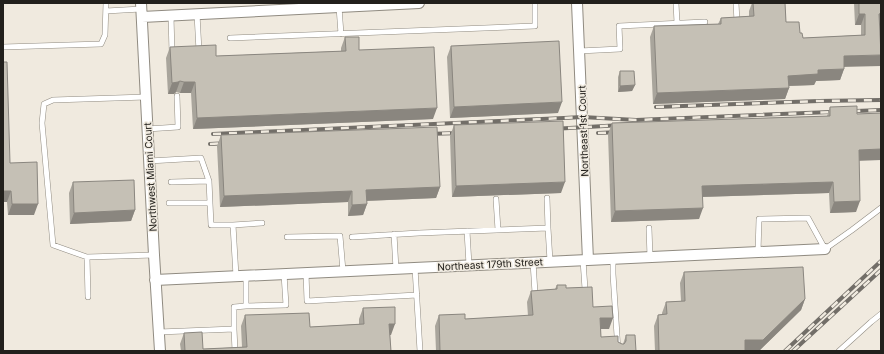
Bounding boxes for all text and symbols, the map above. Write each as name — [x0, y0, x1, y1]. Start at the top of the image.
street label: Northeast 1st Court — [575, 84, 591, 177]
street label: Northwest Miami Court — [141, 121, 159, 232]
street label: Northeast 179th Street — [437, 255, 544, 273]

